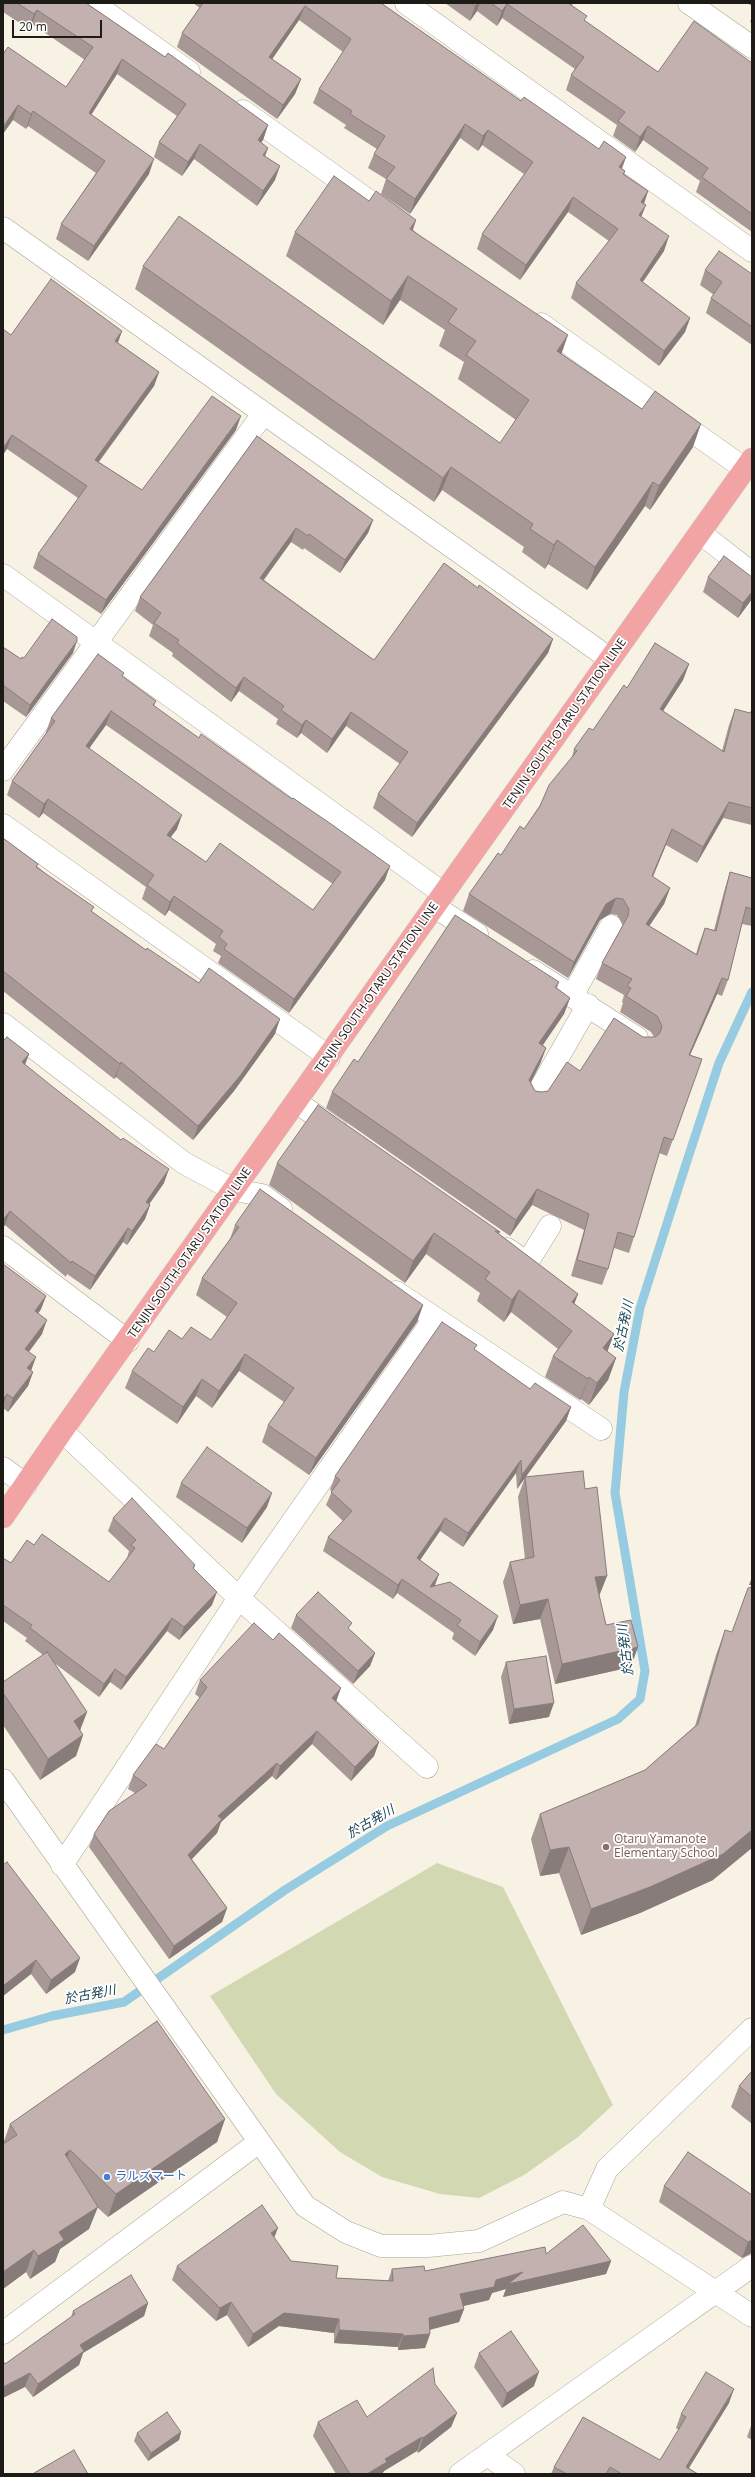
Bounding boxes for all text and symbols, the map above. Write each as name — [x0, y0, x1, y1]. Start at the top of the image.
scale bar — [14, 12, 104, 38]
text: 20 m — [19, 18, 47, 35]
street label: TENJIN SOUTH-OTARU STATION LINE — [500, 636, 630, 812]
street label: TENJIN SOUTH-OTARU STATION LINE — [312, 900, 442, 1076]
street label: TENJIN SOUTH-OTARU STATION LINE — [125, 1165, 255, 1341]
water label: 於古発川 — [611, 1299, 637, 1353]
water label: 於古発川 — [615, 1623, 637, 1677]
water label: 於古発川 — [345, 1802, 397, 1842]
place label: Otaru Yamanote Elementary School — [614, 1833, 718, 1861]
marker: Otaru Yamanote Elementary School — [601, 1842, 611, 1852]
water label: 於古発川 — [63, 1982, 117, 2008]
place label: ラルズマート — [115, 2170, 187, 2184]
marker: ラルズマート — [102, 2172, 112, 2182]

